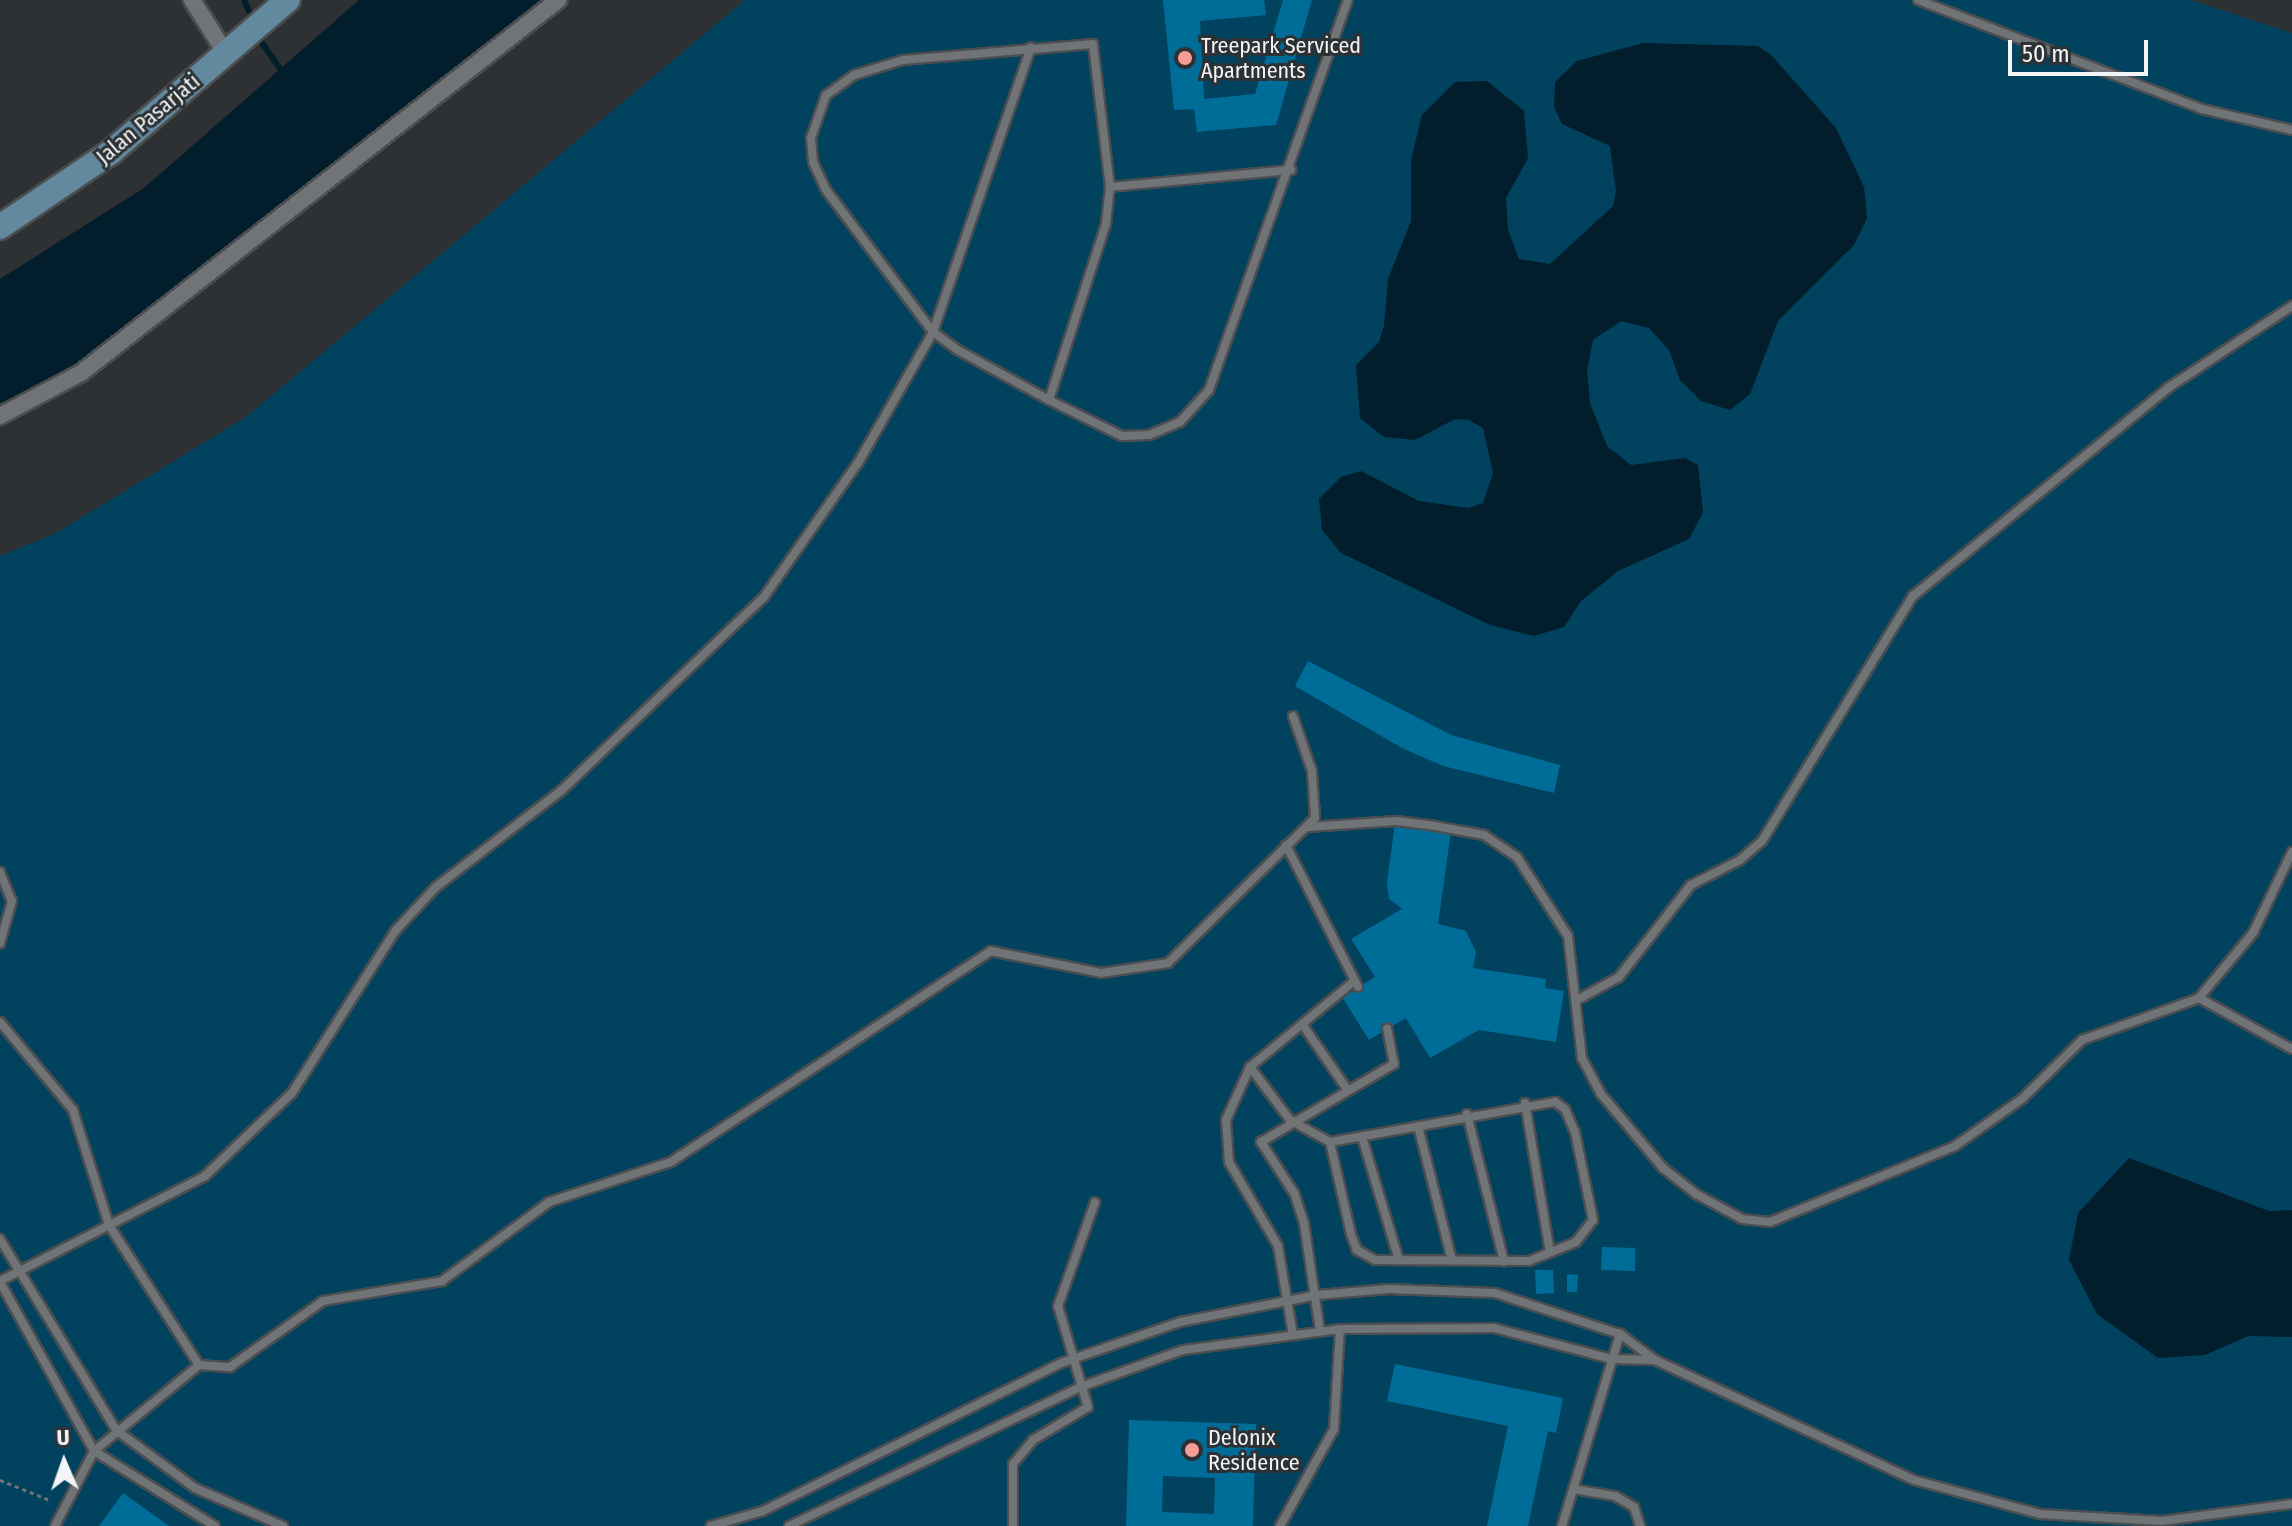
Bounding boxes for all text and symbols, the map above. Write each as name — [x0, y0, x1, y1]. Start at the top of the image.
scale bar — [2012, 24, 2152, 74]
place label: Treepark Serviced Apartments — [1201, 32, 1361, 84]
text: 50 m — [2022, 40, 2070, 68]
marker: Treepark Serviced Apartments — [1176, 49, 1194, 67]
street label: Jalan Pasarjati — [91, 68, 205, 170]
north arrow — [24, 1422, 104, 1502]
text: U — [56, 1424, 70, 1451]
place label: Delonix Residence — [1208, 1424, 1300, 1476]
marker: Delonix Residence — [1183, 1441, 1201, 1459]

